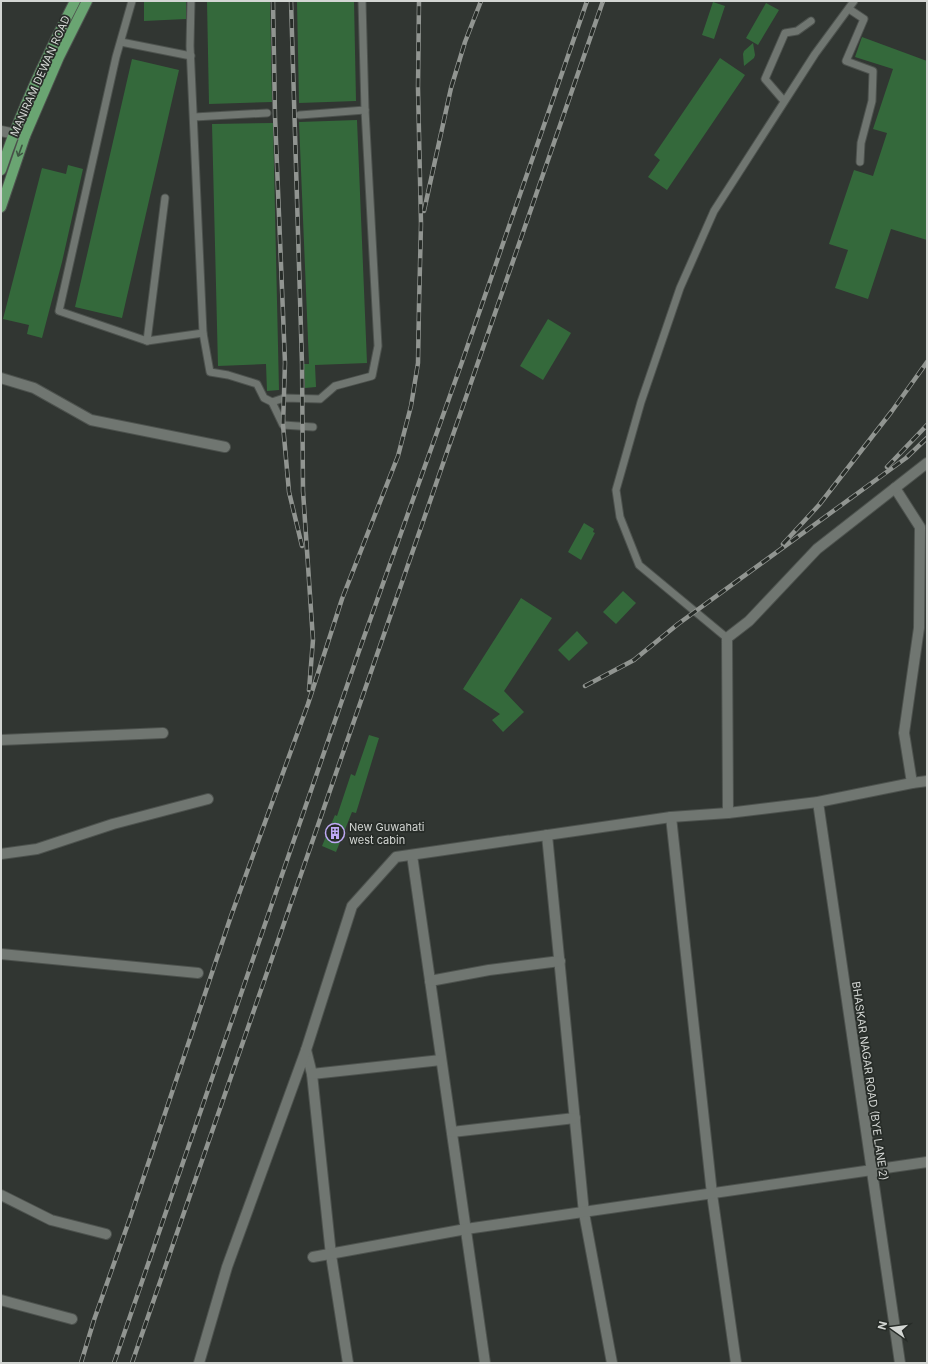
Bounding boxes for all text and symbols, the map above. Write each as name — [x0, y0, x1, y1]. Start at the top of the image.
street label: MANIRAM DEWAN ROAD — [7, 13, 73, 139]
one-way arrow — [15, 145, 23, 157]
place label: New Guwahati west cabin — [349, 820, 424, 847]
building icon: New Guwahati west cabin — [324, 822, 346, 844]
street label: BHASKAR NAGAR ROAD (BYE LANE 2) — [849, 980, 891, 1182]
north arrow — [872, 1308, 912, 1348]
text: N — [874, 1320, 890, 1331]

